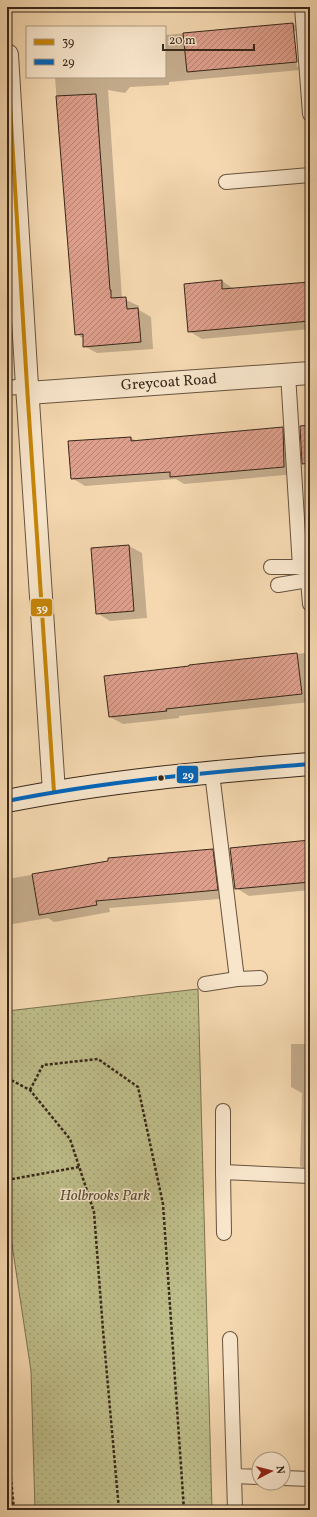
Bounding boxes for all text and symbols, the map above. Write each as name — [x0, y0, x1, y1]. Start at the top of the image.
legend — [26, 26, 166, 78]
scale bar — [163, 26, 254, 52]
text: 20 m — [169, 33, 196, 49]
text: 39 — [62, 35, 74, 51]
text: 29 — [62, 55, 75, 71]
street label: Greycoat Road — [120, 369, 218, 397]
line badge: 39 — [30, 598, 53, 617]
text: 39 — [36, 602, 48, 617]
line badge: 29 — [176, 765, 199, 784]
text: 29 — [182, 769, 194, 784]
unlabelled marker — [156, 773, 166, 783]
park label: Holbrooks Park — [60, 1186, 150, 1207]
north arrow — [251, 1451, 291, 1491]
text: N — [272, 1465, 287, 1475]

